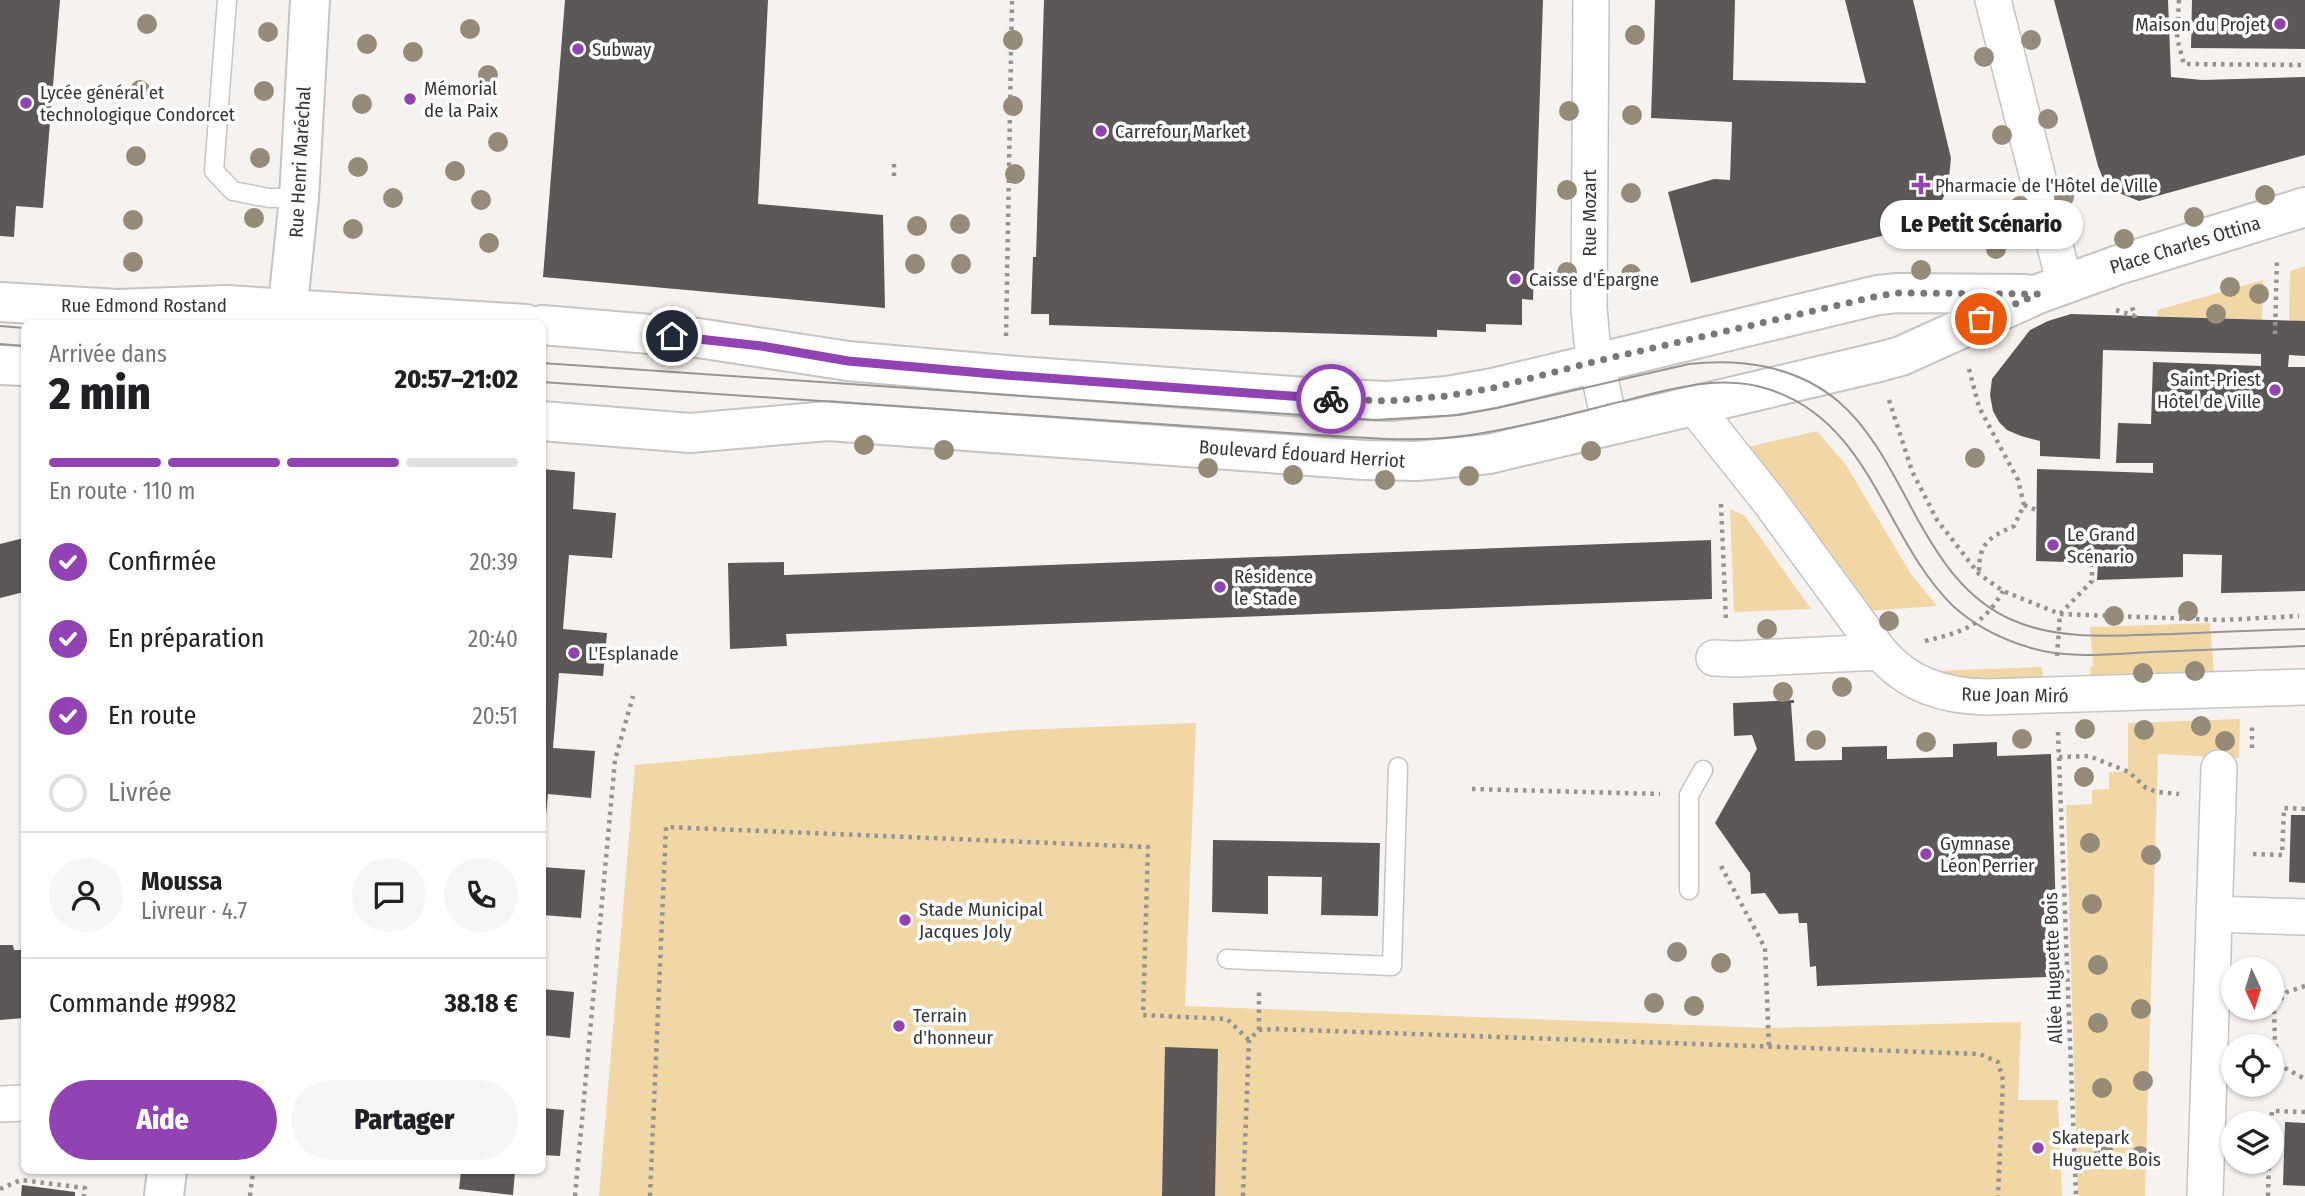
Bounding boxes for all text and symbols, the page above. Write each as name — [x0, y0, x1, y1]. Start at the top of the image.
place label: Maison du Projet — [2135, 13, 2267, 36]
marker: Maison du Projet — [2272, 16, 2288, 32]
place label: Subway — [592, 38, 652, 61]
marker: Subway — [570, 41, 586, 57]
place label: Mémorial de la Paix — [424, 77, 499, 122]
place label: Lycée général et technologique Condorcet — [40, 81, 236, 126]
street label: Rue Henri Maréchal — [285, 86, 315, 238]
marker: Mémorial de la Paix — [402, 91, 418, 107]
marker: Lycée général et technologique Condorcet — [18, 95, 34, 111]
place label: Carrefour Market — [1115, 120, 1247, 143]
marker: Carrefour Market — [1093, 123, 1109, 139]
street label: Rue Mozart — [1578, 169, 1601, 256]
place label: Pharmacie de l'Hôtel de Ville — [1935, 174, 2158, 197]
marker: Pharmacie de l'Hôtel de Ville — [1913, 177, 1929, 193]
callout: Le Petit Scénario — [1880, 200, 2082, 249]
text: Le Petit Scénario — [1901, 210, 2062, 238]
street label: Place Charles Ottina — [2107, 211, 2263, 279]
place label: Caisse d'Épargne — [1529, 268, 1659, 291]
marker: Caisse d'Épargne — [1507, 271, 1523, 287]
pin — [1951, 289, 2011, 349]
street label: Rue Edmond Rostand — [61, 294, 227, 317]
icon: bag — [1962, 300, 2000, 338]
pin — [642, 306, 702, 366]
icon: home — [653, 317, 691, 355]
text: Arrivée dans — [49, 340, 167, 368]
text: 20:57–21:02 — [395, 364, 518, 395]
courier — [1296, 364, 1366, 434]
text: 2 min — [49, 366, 151, 421]
place label: Saint-Priest Hôtel de Ville — [2157, 368, 2262, 413]
icon: bike — [1312, 380, 1350, 418]
marker: Saint-Priest Hôtel de Ville — [2267, 382, 2283, 398]
street label: Boulevard Édouard Herriot — [1198, 435, 1407, 473]
text: En route · 110 m — [49, 477, 196, 505]
place label: Le Grand Scénario — [2067, 523, 2135, 568]
marker: Le Grand Scénario — [2045, 537, 2061, 553]
icon: check — [49, 543, 87, 581]
text: Confirmée — [108, 546, 216, 577]
text: 20:39 — [469, 548, 518, 576]
place label: Résidence le Stade — [1234, 565, 1313, 610]
marker: Résidence le Stade — [1212, 579, 1228, 595]
icon: check — [49, 620, 87, 658]
text: En préparation — [108, 623, 265, 654]
text: 20:40 — [468, 625, 518, 653]
place label: L'Esplanade — [588, 642, 679, 665]
marker: L'Esplanade — [566, 645, 582, 661]
street label: Rue Joan Miró — [1961, 683, 2069, 707]
icon: check — [49, 697, 87, 735]
text: En route — [108, 700, 196, 731]
text: 20:51 — [473, 702, 518, 730]
text: Livrée — [108, 777, 172, 808]
place label: Gymnase Léon Perrier — [1940, 832, 2035, 877]
marker: Gymnase Léon Perrier — [1918, 846, 1934, 862]
button: person — [49, 858, 123, 932]
button: chat — [352, 858, 426, 932]
button: phone — [444, 858, 518, 932]
text: Moussa — [141, 866, 222, 897]
street label: Allée Huguette Bois — [2039, 892, 2067, 1044]
text: Livreur · 4.7 — [141, 897, 247, 925]
place label: Stade Municipal Jacques Joly — [919, 898, 1043, 943]
marker: Stade Municipal Jacques Joly — [897, 912, 913, 928]
north arrow — [2221, 957, 2284, 1020]
map controls — [2221, 957, 2284, 1174]
text: Commande #9982 — [49, 988, 237, 1019]
text: 38.18 € — [445, 988, 518, 1019]
place label: Terrain d'honneur — [913, 1004, 993, 1049]
marker: Terrain d'honneur — [891, 1018, 907, 1034]
button: locate — [2221, 1034, 2284, 1097]
button: Aide — [49, 1080, 277, 1160]
button: Partager — [291, 1080, 518, 1160]
button: layers — [2221, 1111, 2284, 1174]
place label: Skatepark Huguette Bois — [2052, 1126, 2161, 1171]
marker: Skatepark Huguette Bois — [2030, 1140, 2046, 1156]

